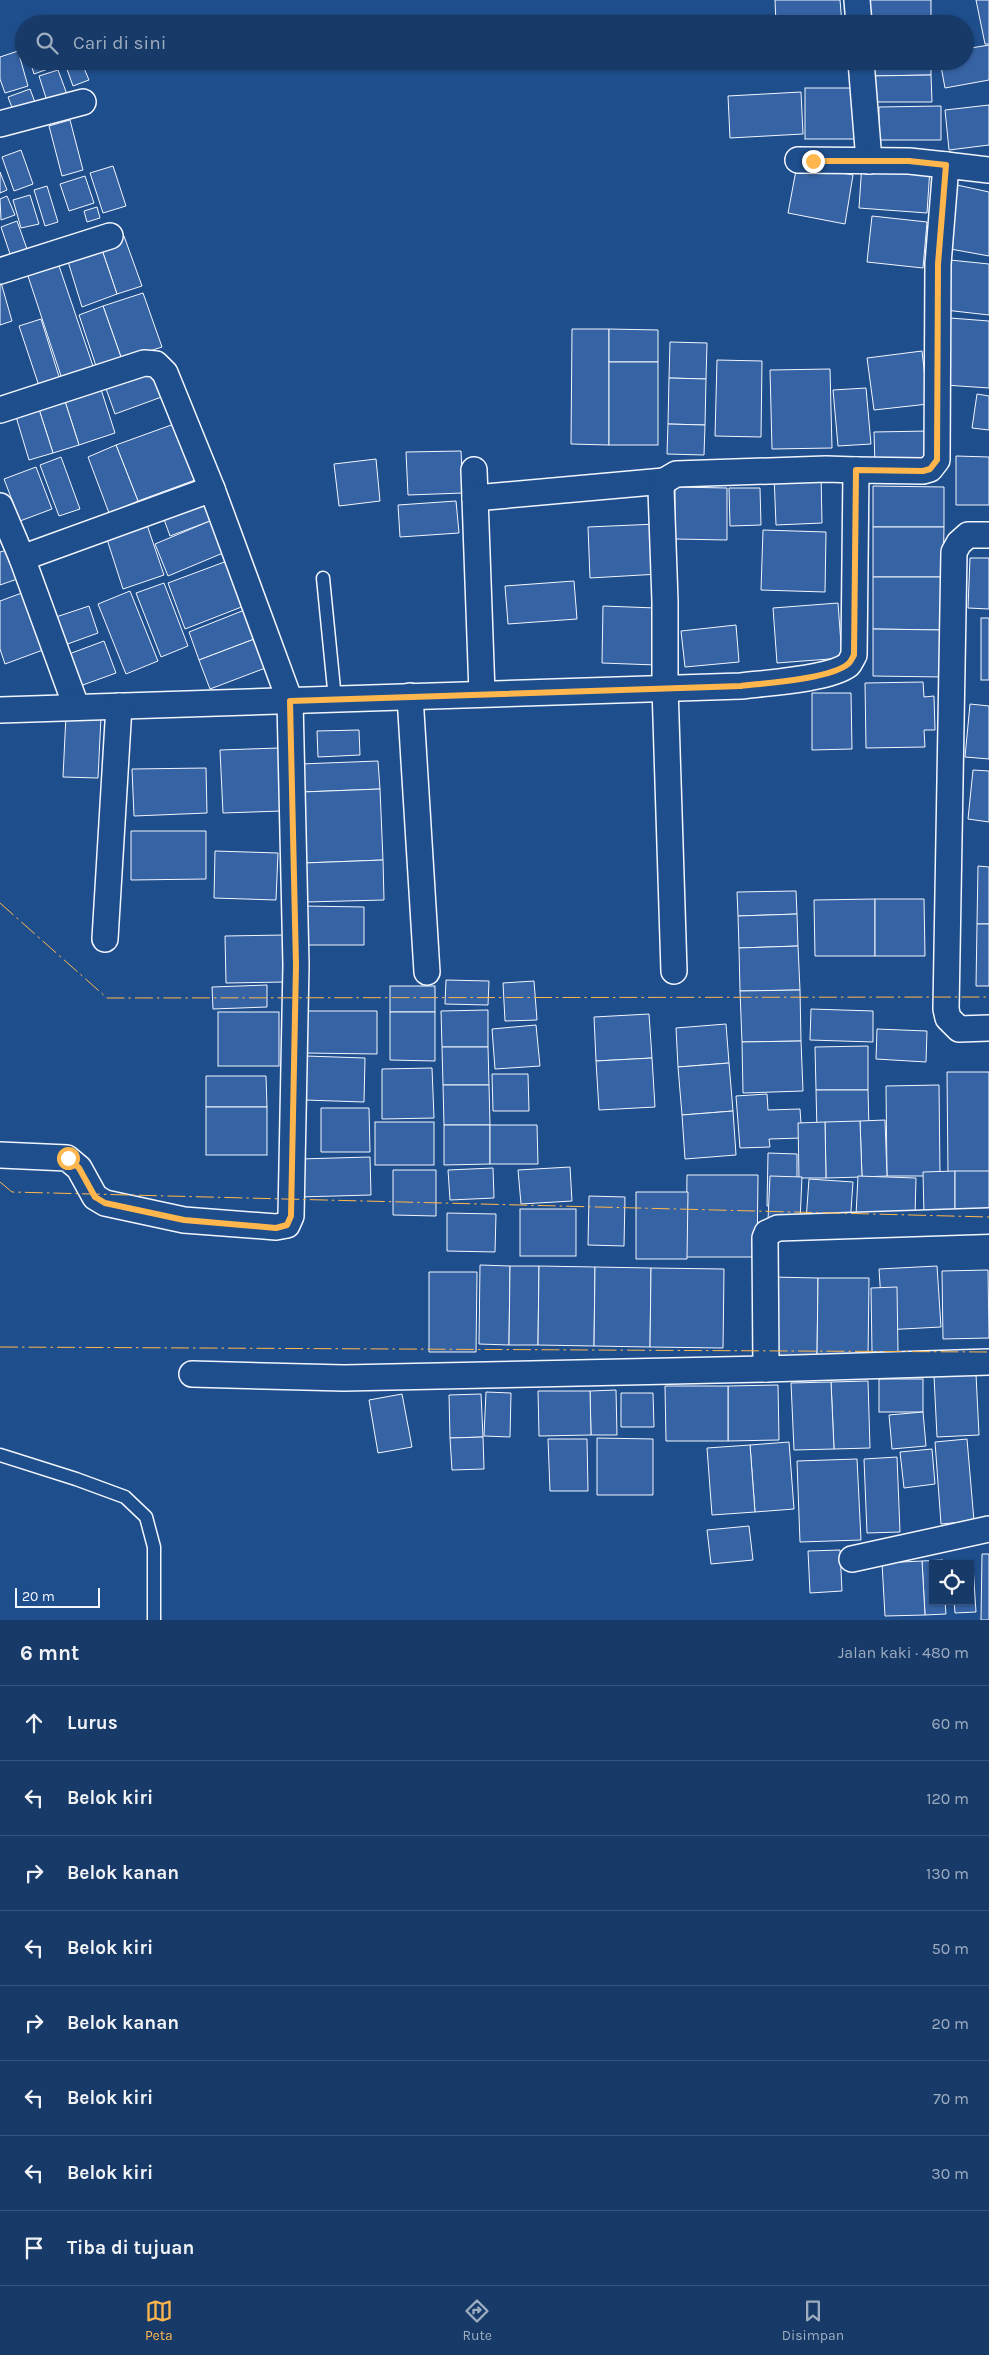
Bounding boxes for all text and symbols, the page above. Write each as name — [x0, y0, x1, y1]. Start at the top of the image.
search box — [15, 15, 974, 70]
icon: search — [33, 29, 61, 57]
text: Cari di sini — [73, 32, 166, 54]
route end — [802, 150, 825, 173]
route start — [57, 1147, 80, 1170]
map controls — [929, 1560, 974, 1605]
button: locate — [929, 1560, 974, 1605]
scale bar — [15, 1585, 100, 1608]
text: 20 m — [22, 1588, 55, 1605]
text: 6 mnt — [20, 1641, 79, 1665]
text: Jalan kaki · 480 m — [838, 1643, 969, 1662]
icon: ahead — [20, 1709, 48, 1737]
text: Lurus — [67, 1712, 118, 1734]
text: 60 m — [932, 1714, 969, 1733]
icon: left — [20, 1784, 48, 1812]
text: Belok kiri — [67, 1787, 153, 1809]
text: 120 m — [926, 1789, 969, 1808]
icon: right — [20, 1859, 48, 1887]
text: Belok kanan — [67, 1862, 179, 1884]
text: 130 m — [926, 1864, 969, 1883]
icon: left — [20, 1934, 48, 1962]
text: Belok kiri — [67, 1937, 153, 1959]
text: 50 m — [932, 1939, 969, 1958]
icon: right — [20, 2009, 48, 2037]
text: Belok kanan — [67, 2012, 179, 2034]
text: 20 m — [931, 2014, 969, 2033]
icon: left — [20, 2084, 48, 2112]
text: Belok kiri — [67, 2087, 153, 2109]
text: 70 m — [933, 2089, 969, 2108]
icon: left — [20, 2159, 48, 2187]
text: Belok kiri — [67, 2162, 153, 2184]
text: 30 m — [931, 2164, 969, 2183]
icon: arrive — [20, 2234, 48, 2262]
text: Tiba di tujuan — [67, 2237, 194, 2259]
tab: Peta — [145, 2297, 173, 2344]
tab: Rute — [463, 2297, 492, 2344]
tab: Disimpan — [782, 2297, 844, 2344]

